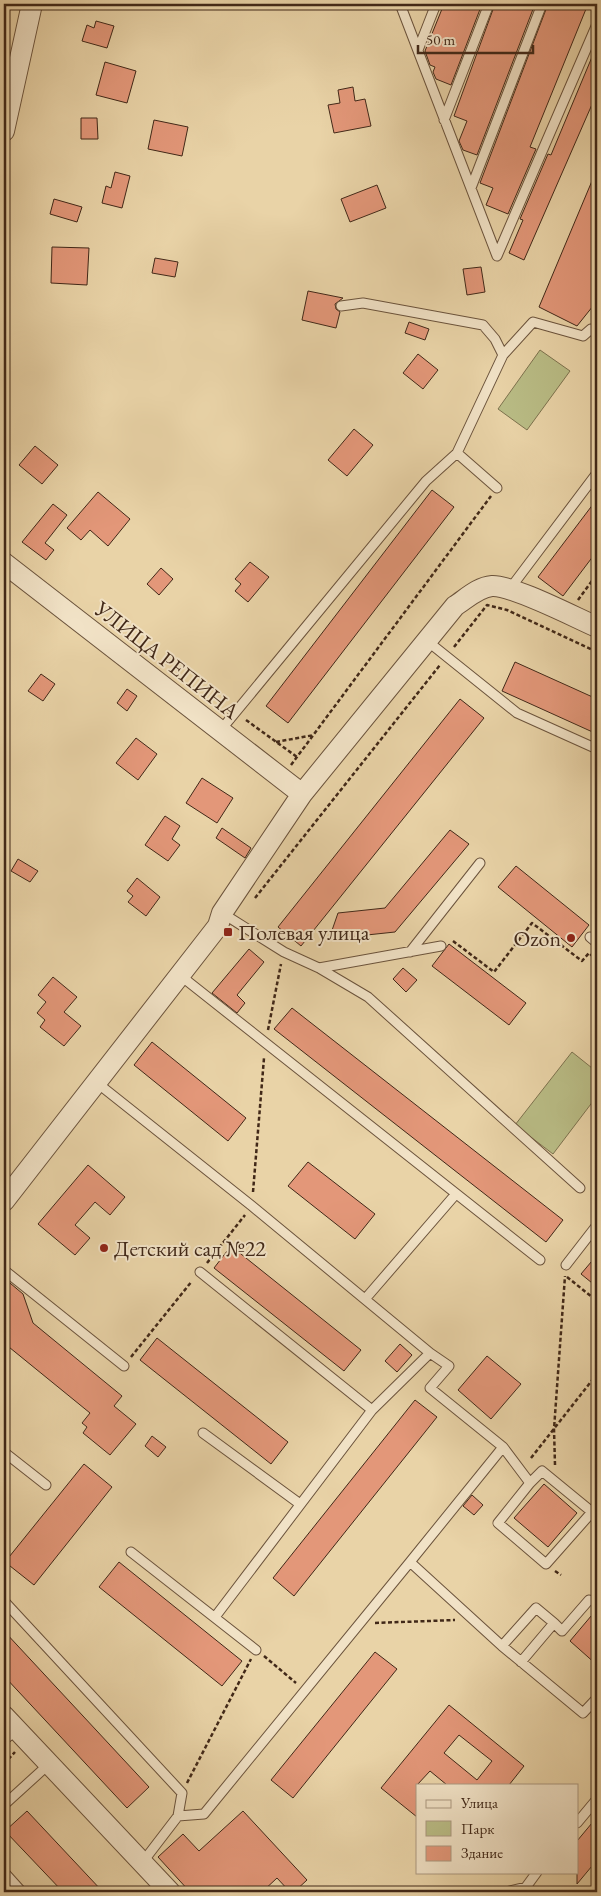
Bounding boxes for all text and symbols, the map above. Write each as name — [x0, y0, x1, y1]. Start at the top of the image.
scale bar — [418, 22, 534, 54]
text: 50 m — [426, 30, 455, 49]
street label: УЛИЦА РЕПИНА — [88, 594, 246, 726]
place label: Полевая улица — [238, 918, 370, 947]
place label: Ozon — [513, 924, 561, 953]
marker: Полевая улица — [222, 926, 234, 938]
marker: Ozon — [565, 932, 577, 944]
place label: Детский сад №22 — [114, 1234, 266, 1263]
marker: Детский сад №22 — [98, 1242, 110, 1254]
legend — [416, 1784, 578, 1874]
text: Улица — [460, 1793, 498, 1812]
text: Парк — [461, 1819, 494, 1838]
text: Здание — [461, 1843, 503, 1862]

